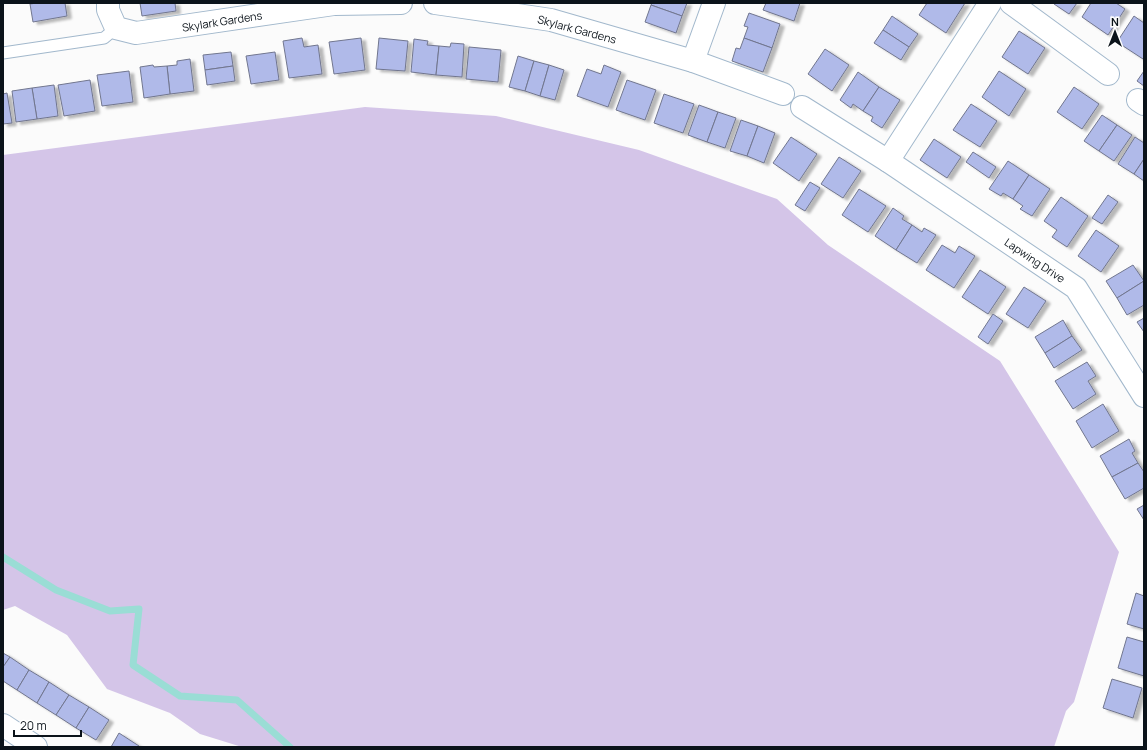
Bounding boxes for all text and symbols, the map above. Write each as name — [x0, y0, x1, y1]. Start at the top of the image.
street label: Skylark Gardens — [181, 7, 263, 35]
street label: Skylark Gardens — [536, 11, 618, 47]
north arrow — [1095, 12, 1135, 52]
text: N — [1111, 14, 1119, 29]
street label: Lapwing Drive — [1002, 234, 1069, 286]
scale bar — [14, 712, 81, 738]
text: 20 m — [20, 717, 47, 734]

